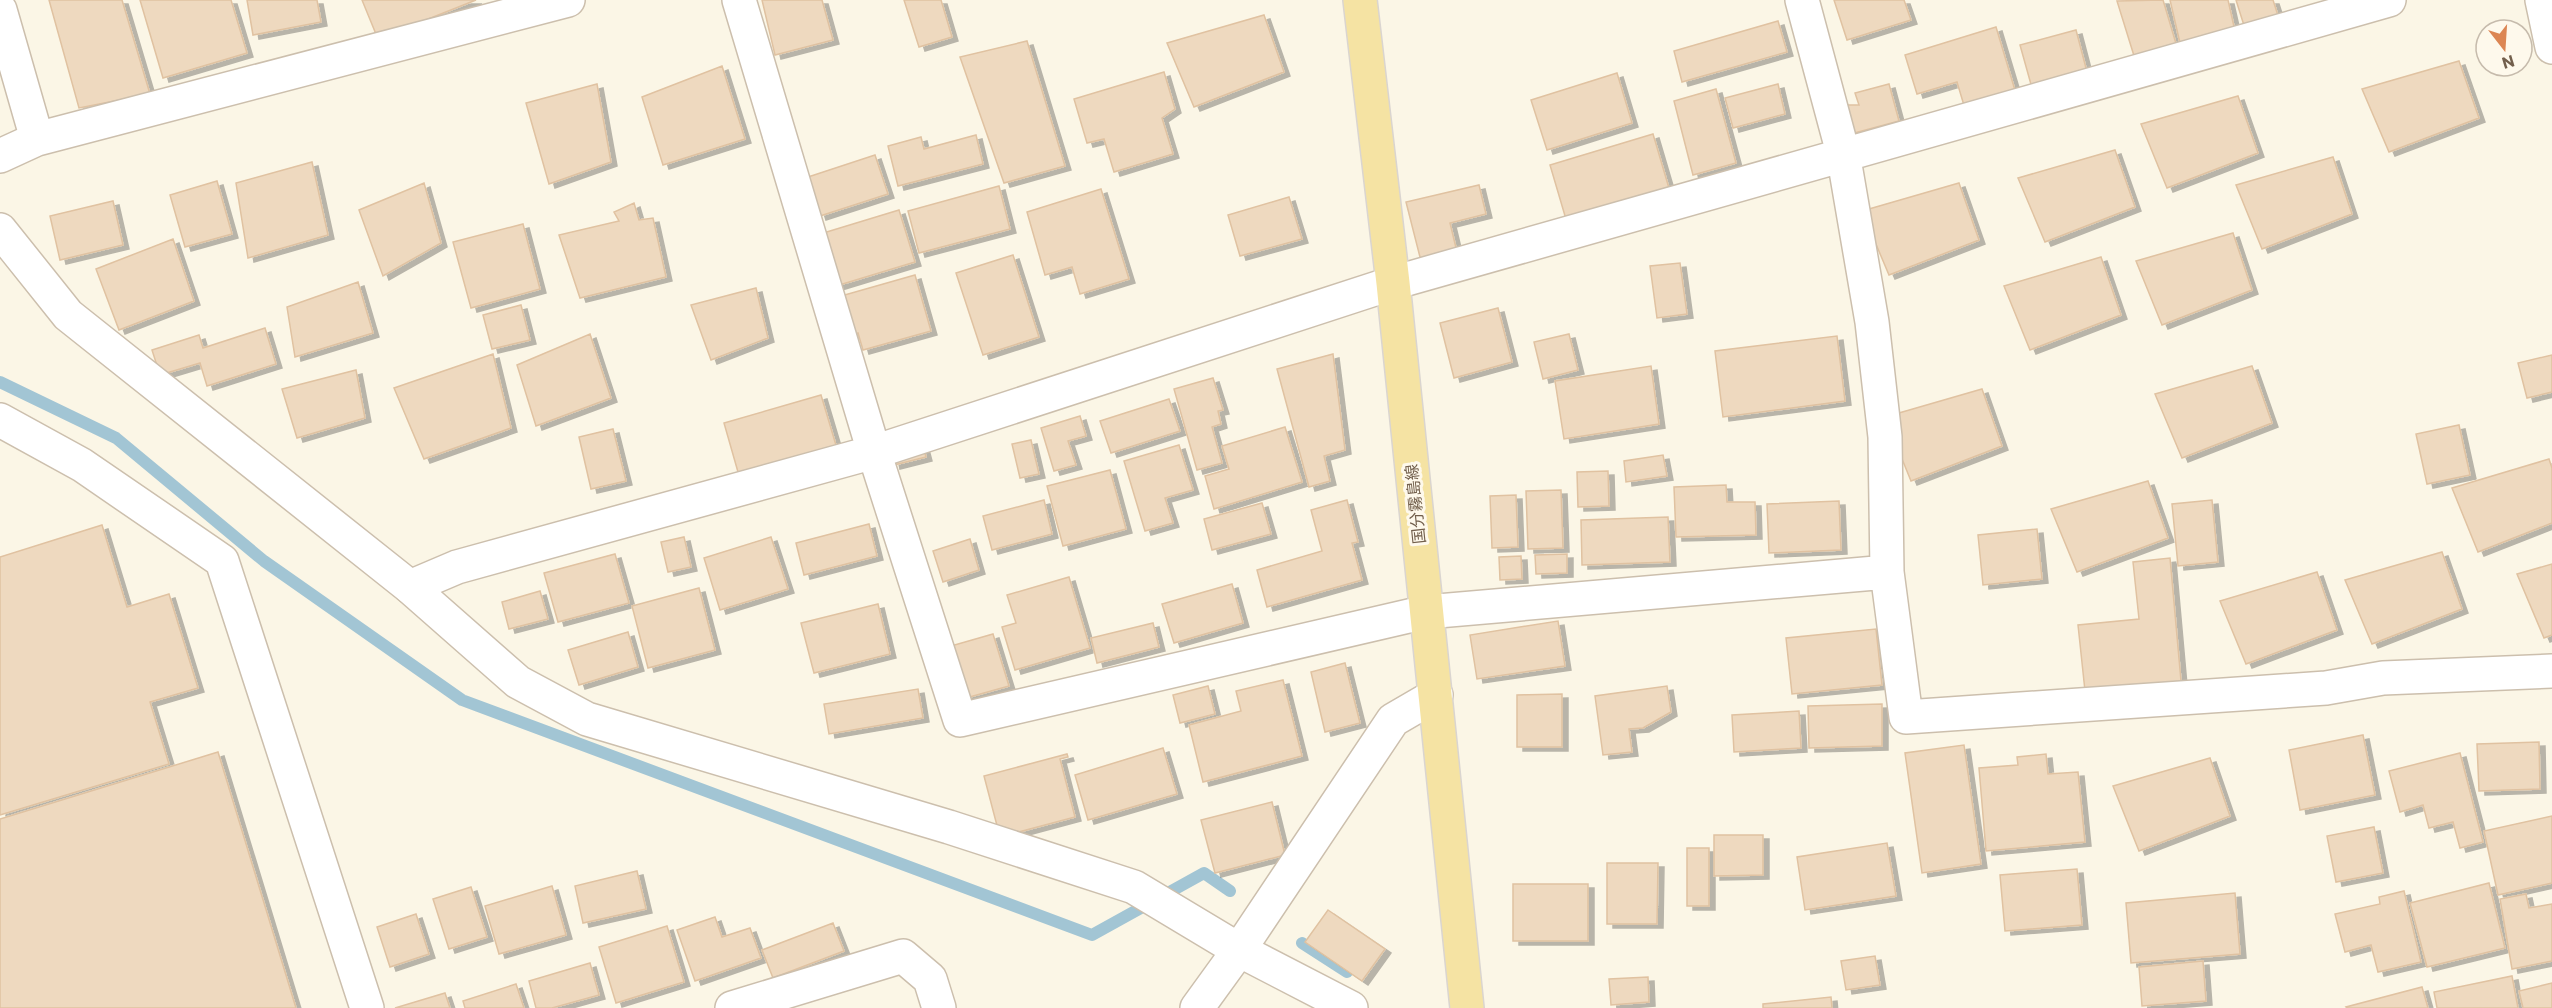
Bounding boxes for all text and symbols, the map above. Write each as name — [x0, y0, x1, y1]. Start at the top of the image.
north arrow — [2474, 18, 2534, 78]
text: N — [2500, 52, 2517, 74]
street label: 国分霧島線 — [1401, 463, 1428, 545]

